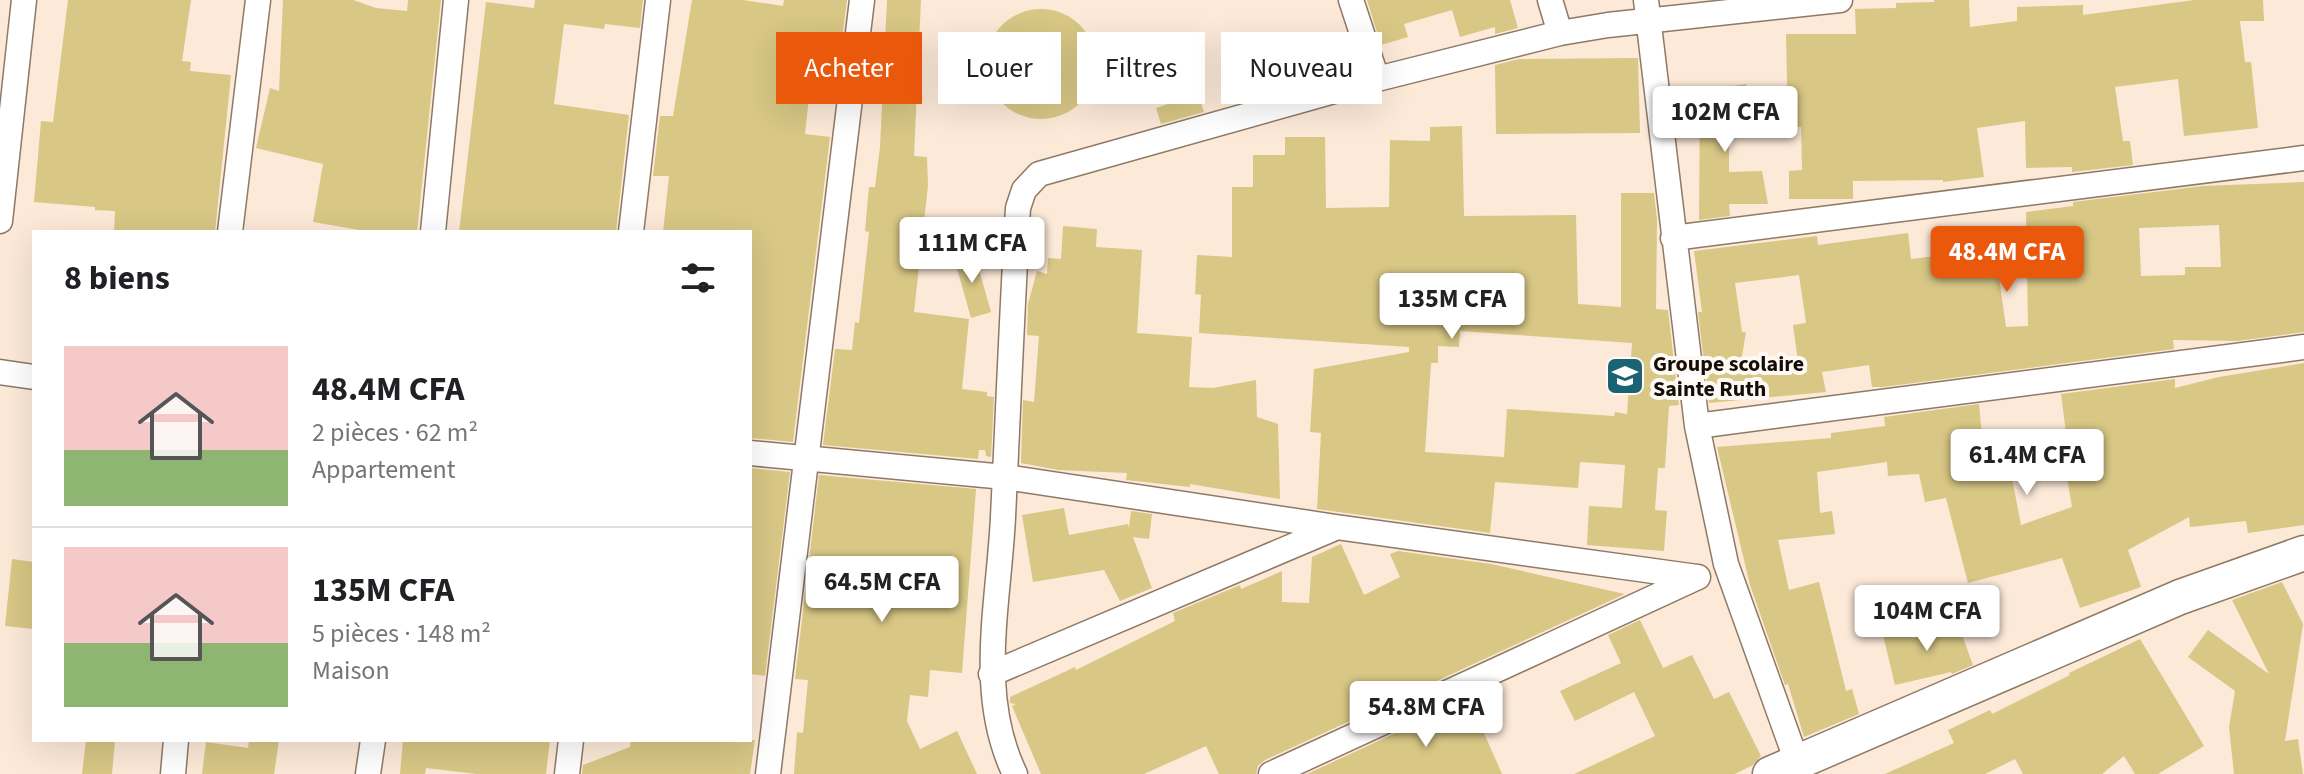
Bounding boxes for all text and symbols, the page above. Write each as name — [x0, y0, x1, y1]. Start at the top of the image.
chip: Acheter — [776, 32, 922, 104]
chip: Louer — [938, 32, 1061, 104]
chip: Filtres — [1077, 32, 1205, 104]
chip: Nouveau — [1221, 32, 1382, 104]
pin: 102M CFA — [1642, 86, 1808, 154]
text: 102M CFA — [1671, 93, 1779, 130]
pin: 111M CFA — [889, 217, 1055, 285]
text: 111M CFA — [918, 224, 1026, 261]
pin: 48.4M CFA — [1915, 226, 2099, 294]
text: 48.4M CFA — [1949, 233, 2065, 270]
text: 8 biens — [64, 254, 170, 303]
icon: filters — [676, 256, 720, 300]
pin: 135M CFA — [1369, 273, 1535, 341]
text: 135M CFA — [1398, 280, 1506, 317]
place label: Groupe scolaire Sainte Ruth — [1653, 348, 1804, 405]
school or university icon: Groupe scolaire Sainte Ruth — [1604, 355, 1646, 397]
text: 48.4M CFA — [312, 365, 465, 414]
icon: home — [128, 378, 224, 474]
text: 2 pièces · 62 m² — [312, 414, 478, 451]
pin: 61.4M CFA — [1935, 429, 2119, 497]
text: 61.4M CFA — [1969, 436, 2085, 473]
text: Appartement — [312, 451, 456, 488]
pin: 64.5M CFA — [790, 556, 974, 624]
text: 64.5M CFA — [824, 563, 940, 600]
text: 135M CFA — [312, 566, 454, 615]
icon: home — [128, 579, 224, 675]
pin: 104M CFA — [1844, 585, 2010, 653]
text: 104M CFA — [1873, 592, 1981, 629]
text: 5 pièces · 148 m² — [312, 615, 491, 652]
text: Maison — [312, 652, 390, 689]
pin: 54.8M CFA — [1334, 681, 1518, 749]
text: 54.8M CFA — [1368, 688, 1484, 725]

